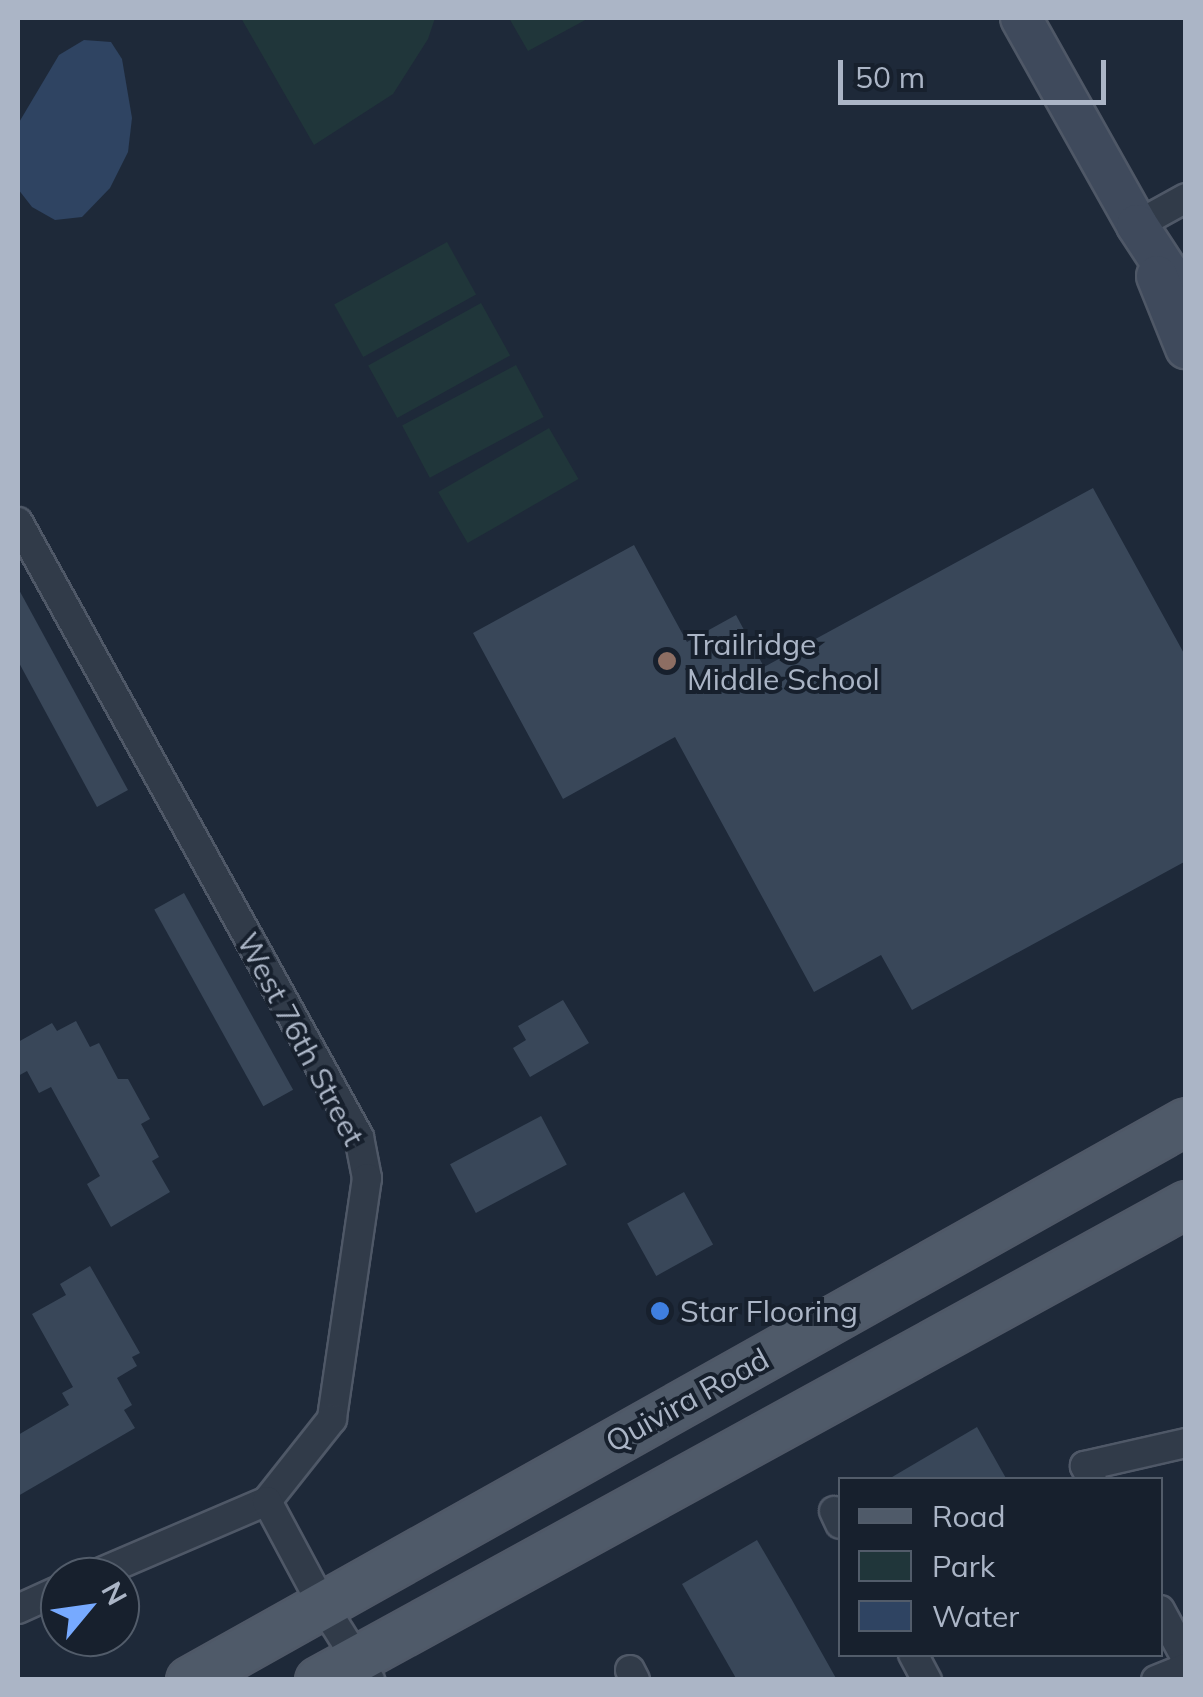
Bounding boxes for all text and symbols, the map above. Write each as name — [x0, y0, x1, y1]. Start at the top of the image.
scale bar — [843, 40, 1110, 102]
text: 50 m — [855, 58, 925, 96]
place label: Trailridge Middle School — [687, 626, 880, 696]
marker: Trailridge Middle School — [656, 650, 678, 672]
street label: West 76th Street — [230, 926, 372, 1152]
place label: Star Flooring — [680, 1293, 858, 1329]
marker: Star Flooring — [649, 1300, 671, 1322]
street label: Quivira Road — [599, 1340, 775, 1460]
legend — [838, 1477, 1163, 1657]
text: Road — [932, 1497, 1006, 1535]
text: Park — [932, 1547, 995, 1585]
north arrow — [40, 1557, 140, 1657]
text: N — [94, 1575, 135, 1611]
text: Water — [932, 1597, 1019, 1635]

